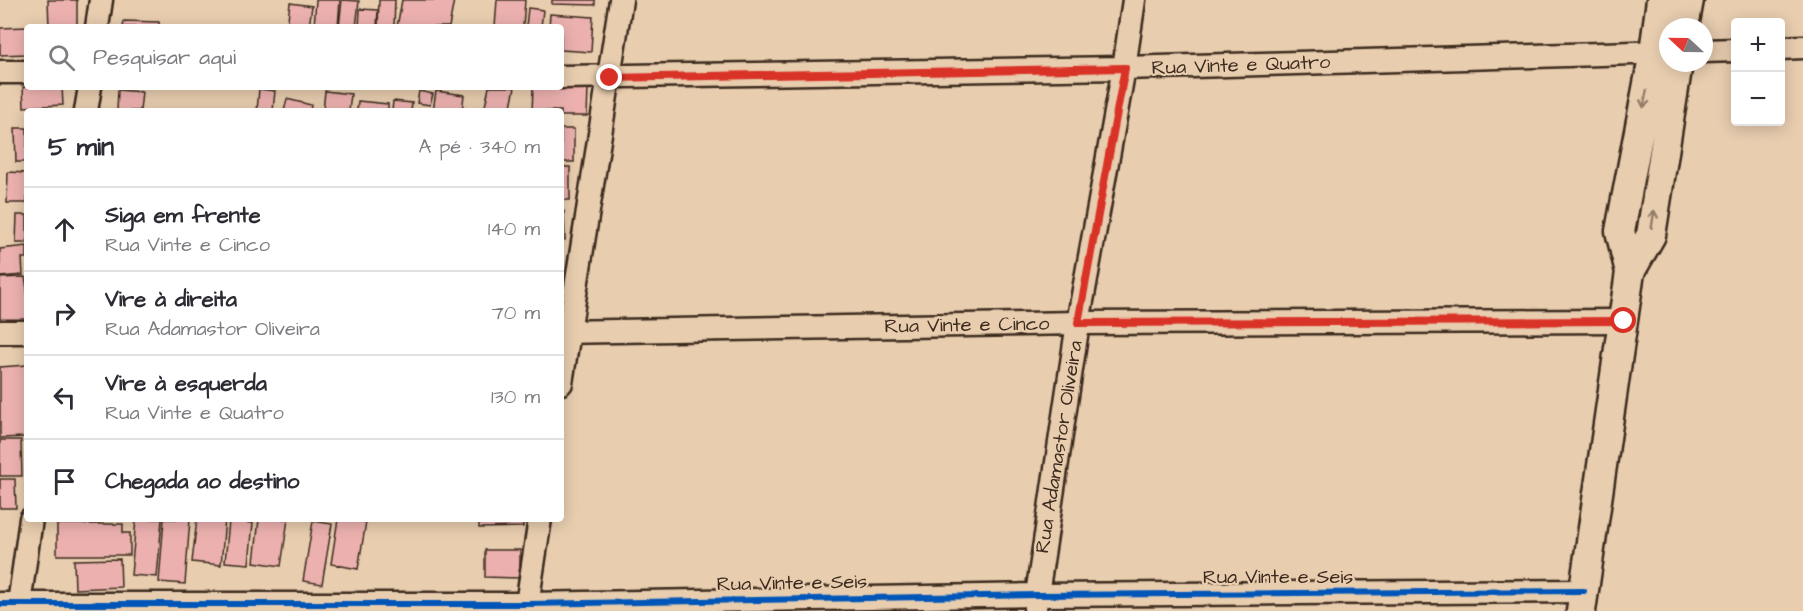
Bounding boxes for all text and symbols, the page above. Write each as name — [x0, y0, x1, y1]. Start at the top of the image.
north arrow — [1659, 18, 1713, 72]
map controls — [1731, 18, 1785, 126]
button: + — [1731, 18, 1785, 72]
search box — [24, 24, 564, 90]
icon: search — [45, 41, 78, 74]
text: Pesquisar aqui — [93, 42, 236, 73]
street label: Rua Vinte e Quatro — [1151, 48, 1331, 82]
route end — [596, 64, 622, 90]
button: − — [1731, 72, 1785, 126]
one-way arrow — [1639, 89, 1650, 108]
text: 5 min — [48, 129, 114, 165]
text: A pé · 340 m — [418, 133, 540, 161]
text: Siga em frente — [105, 200, 261, 231]
one-way arrow — [1648, 209, 1659, 229]
icon: ahead — [48, 213, 81, 246]
text: 140 m — [488, 215, 540, 243]
text: Rua Vinte e Cinco — [105, 231, 270, 259]
text: Vire à direita — [105, 284, 237, 315]
icon: right — [48, 297, 81, 330]
text: 70 m — [492, 299, 540, 327]
route start — [1610, 307, 1636, 333]
street label: Rua Vinte e Cinco — [884, 310, 1050, 340]
text: Rua Adamastor Oliveira — [105, 315, 320, 343]
street label: Rua Adamastor Oliveira — [1028, 339, 1090, 555]
text: Vire à esquerda — [105, 368, 267, 399]
icon: left — [48, 381, 81, 414]
text: 130 m — [491, 383, 540, 411]
text: Rua Vinte e Quatro — [105, 399, 284, 427]
icon: arrive — [48, 465, 81, 498]
text: Chegada ao destino — [105, 466, 299, 497]
street label: Rua Vinte e Seis — [1203, 563, 1353, 591]
street label: Rua Vinte e Seis — [716, 568, 868, 598]

